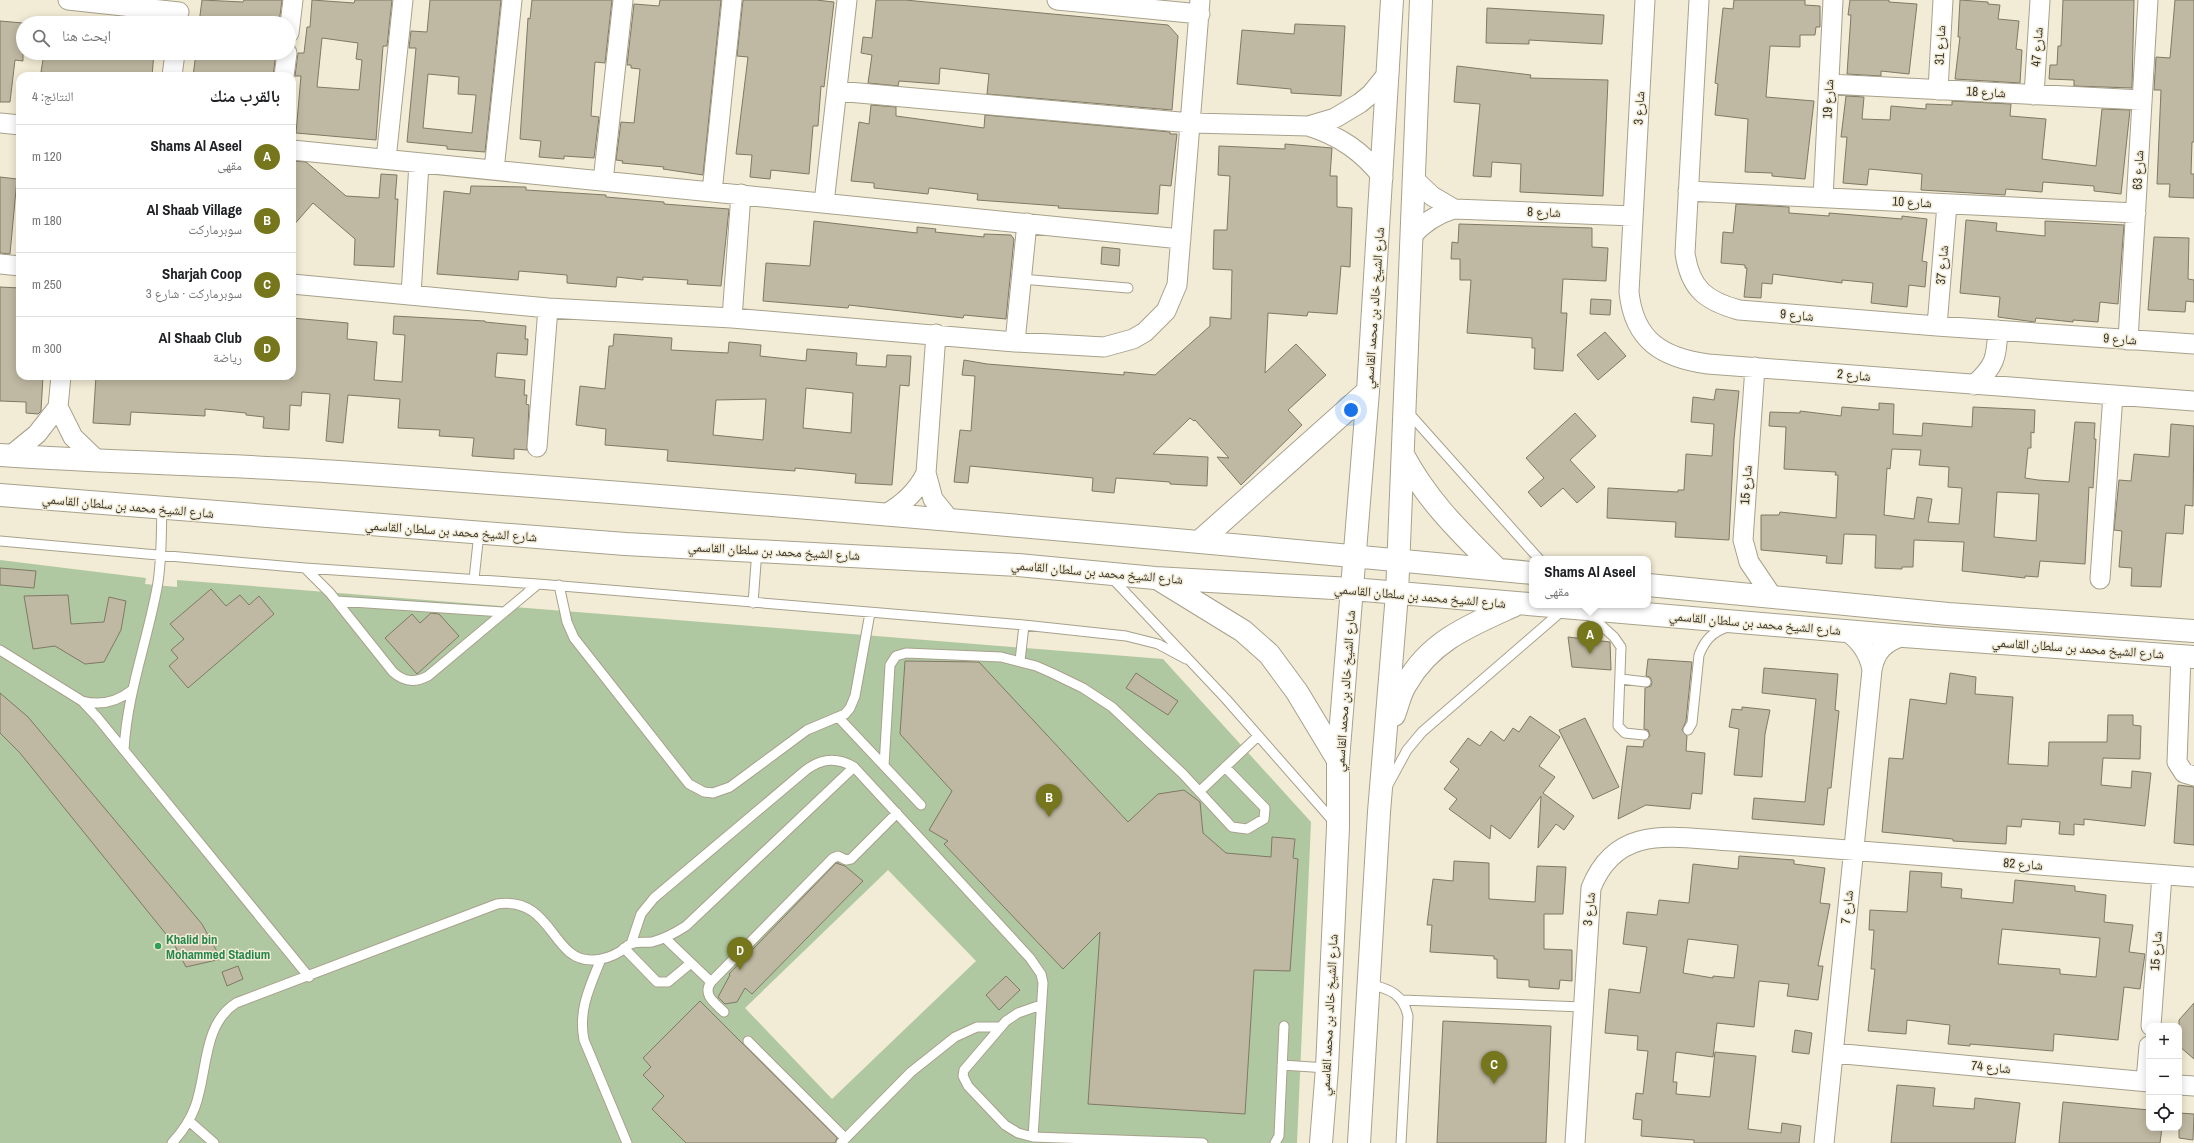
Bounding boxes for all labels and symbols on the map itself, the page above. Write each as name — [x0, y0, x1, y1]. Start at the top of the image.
street label: شارع 31 — [1930, 25, 1951, 65]
street label: شارع 47 — [2027, 27, 2048, 67]
street label: شارع 19 — [1818, 79, 1839, 119]
street label: شارع 18 — [1966, 82, 2006, 103]
street label: شارع 3 — [1630, 91, 1649, 125]
street label: شارع 63 — [2128, 150, 2149, 190]
street label: شارع 10 — [1892, 192, 1932, 213]
street label: شارع 8 — [1527, 203, 1561, 222]
street label: شارع الشيخ خالد بن محمد القاسمي — [1360, 227, 1390, 390]
street label: شارع 37 — [1932, 245, 1953, 286]
street label: شارع 9 — [1779, 305, 1814, 326]
street label: شارع 9 — [2103, 329, 2137, 350]
street label: شارع 2 — [1836, 365, 1871, 386]
your location — [1341, 400, 1361, 420]
street label: شارع 15 — [1736, 465, 1757, 505]
street label: شارع الشيخ محمد بن سلطان القاسمي — [41, 490, 215, 524]
street label: شارع الشيخ محمد بن سلطان القاسمي — [364, 517, 538, 548]
street label: شارع الشيخ محمد بن سلطان القاسمي — [687, 538, 861, 566]
street label: شارع الشيخ محمد بن سلطان القاسمي — [1010, 556, 1184, 590]
street label: شارع الشيخ محمد بن سلطان القاسمي — [1333, 580, 1507, 614]
street label: شارع الشيخ محمد بن سلطان القاسمي — [1668, 607, 1842, 641]
street label: شارع الشيخ خالد بن محمد القاسمي — [1331, 610, 1361, 773]
pin: A — [1577, 621, 1603, 654]
street label: شارع الشيخ محمد بن سلطان القاسمي — [1991, 634, 2165, 665]
pin: B — [1036, 784, 1062, 817]
street label: شارع 82 — [2003, 854, 2043, 875]
street label: شارع 7 — [1837, 889, 1858, 925]
street label: شارع 3 — [1579, 891, 1600, 927]
place label: Khalid bin Mohammed Stadium — [166, 931, 270, 963]
street label: شارع 15 — [2146, 931, 2167, 971]
street label: شارع الشيخ خالد بن محمد القاسمي — [1316, 934, 1344, 1097]
pin: D — [727, 937, 753, 970]
marker: Khalid bin Mohammed Stadium — [153, 941, 163, 951]
pin: C — [1481, 1051, 1507, 1084]
street label: شارع 74 — [1970, 1057, 2011, 1078]

